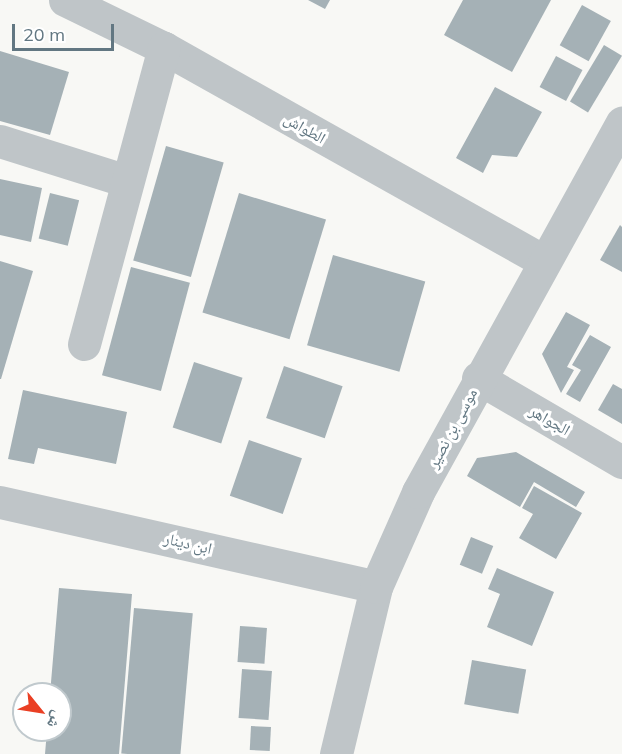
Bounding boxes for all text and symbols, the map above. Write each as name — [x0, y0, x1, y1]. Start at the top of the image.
scale bar — [15, 12, 117, 50]
text: 20 m — [23, 23, 65, 46]
street label: الطواش — [281, 108, 329, 148]
street label: موسى بن نصير — [423, 385, 481, 471]
street label: الجواهر — [526, 401, 574, 439]
street label: ابن دينار — [162, 528, 214, 558]
north arrow — [12, 682, 72, 742]
text: ش — [43, 708, 69, 732]

